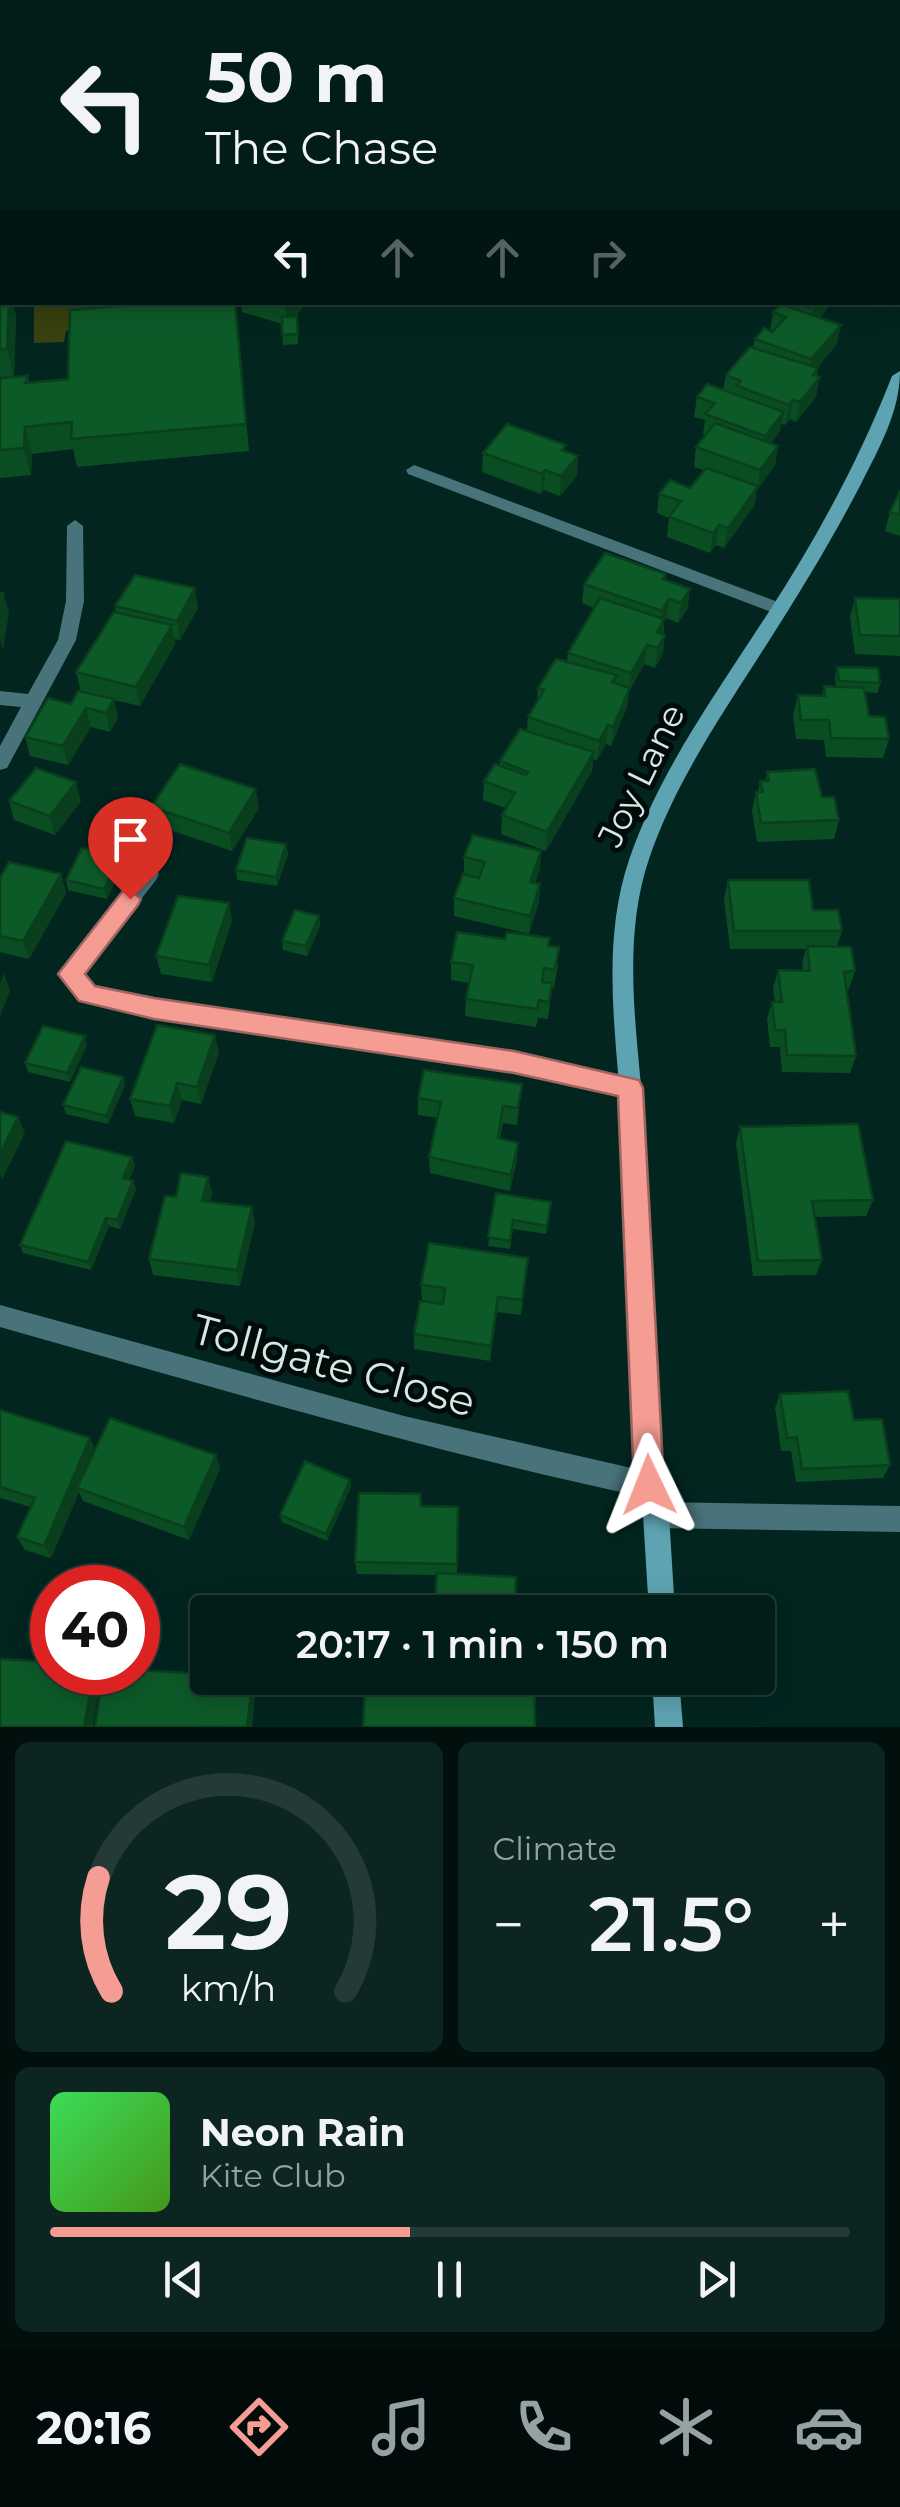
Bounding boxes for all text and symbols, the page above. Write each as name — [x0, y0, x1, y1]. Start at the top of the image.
text: 50 m — [205, 34, 387, 120]
icon: left — [40, 40, 170, 170]
text: The Chase — [205, 120, 438, 175]
icon: left — [265, 230, 320, 285]
icon: ahead — [370, 230, 425, 285]
icon: ahead — [475, 230, 530, 285]
icon: right — [580, 230, 635, 285]
street label: Joy Lane — [588, 697, 694, 854]
pin — [88, 797, 173, 900]
icon: arrive — [103, 812, 158, 867]
street label: Tollgate Close — [187, 1302, 481, 1428]
position arrow — [597, 1433, 701, 1537]
speed limit sign: 40 — [30, 1565, 160, 1695]
text: 20:17 · 1 min · 150 m — [296, 1621, 669, 1668]
text: Climate — [493, 1829, 617, 1868]
text: 29 — [165, 1848, 293, 1975]
text: 21.5° — [589, 1878, 754, 1970]
text: − — [493, 1891, 524, 1958]
text: + — [818, 1891, 850, 1958]
text: km/h — [181, 1966, 276, 2010]
text: Neon Rain — [200, 2109, 405, 2156]
text: Kite Club — [200, 2156, 346, 2195]
icon: previous — [156, 2252, 211, 2307]
icon: pause — [422, 2252, 477, 2307]
icon: next — [689, 2252, 744, 2307]
icon: directions — [224, 2392, 294, 2462]
icon: music — [366, 2392, 436, 2462]
icon: phone — [509, 2392, 579, 2462]
icon: climate — [651, 2392, 721, 2462]
icon: car — [794, 2392, 864, 2462]
text: 20:16 — [36, 2400, 151, 2455]

